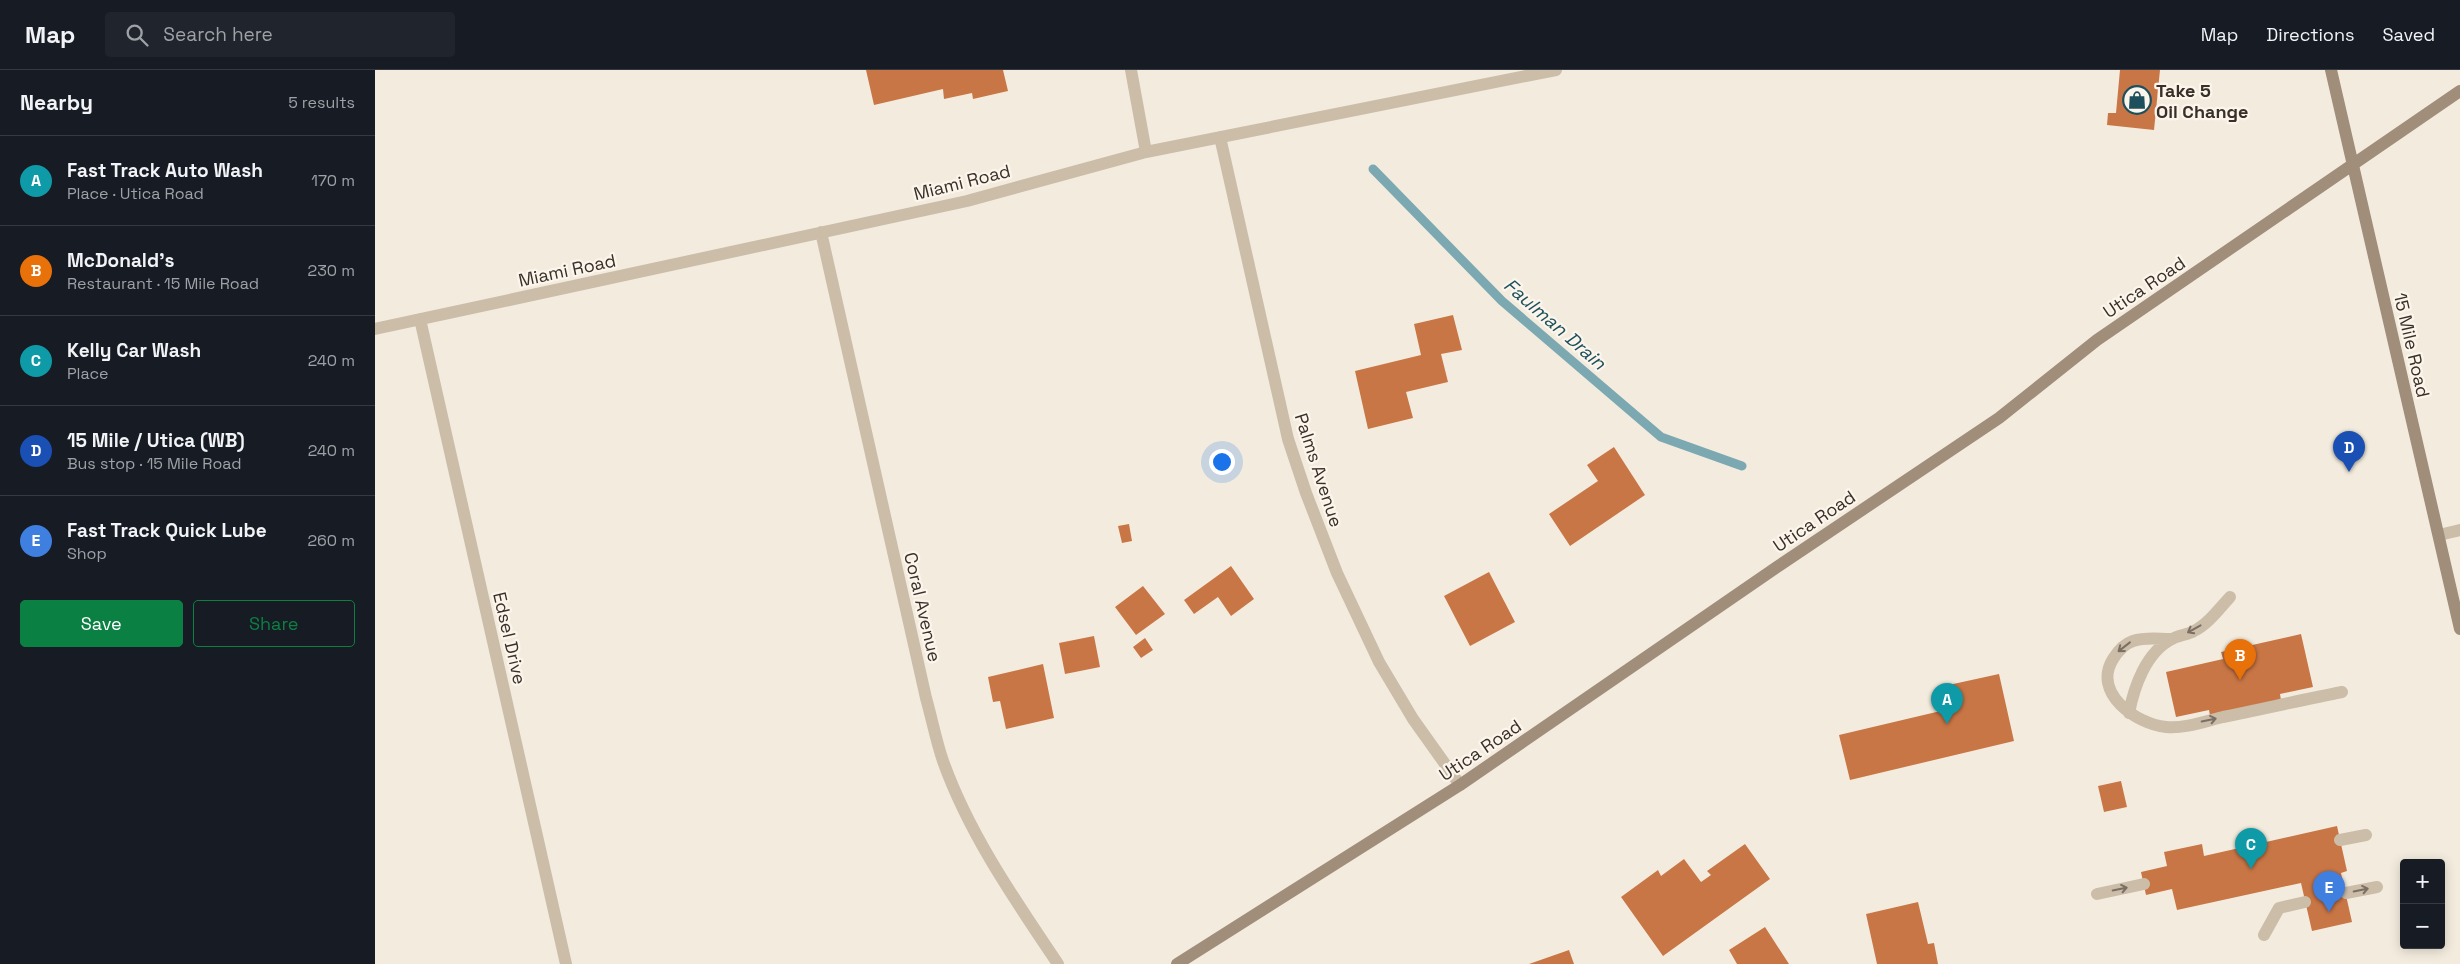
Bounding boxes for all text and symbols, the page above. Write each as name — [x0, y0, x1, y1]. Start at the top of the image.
search box — [105, 12, 455, 57]
text: Map — [25, 19, 75, 50]
icon: search — [123, 21, 151, 49]
text: Search here — [163, 22, 273, 47]
text: Map — [2201, 23, 2238, 46]
text: Directions — [2266, 23, 2355, 46]
text: Saved — [2383, 23, 2435, 46]
place label: Take 5 Oil Change — [2156, 79, 2248, 123]
shop icon: Take 5 Oil Change — [2122, 85, 2152, 115]
text: Nearby — [20, 89, 93, 116]
text: 5 results — [288, 92, 355, 113]
text: Fast Track Auto Wash — [67, 158, 263, 183]
street label: Miami Road — [911, 159, 1013, 205]
text: A — [31, 170, 41, 191]
text: 170 m — [311, 170, 355, 191]
text: Place · Utica Road — [67, 183, 204, 204]
text: McDonald's — [67, 248, 174, 273]
street label: Miami Road — [516, 248, 618, 292]
street label: Utica Road — [2098, 251, 2190, 323]
text: B — [31, 260, 41, 281]
text: 230 m — [308, 260, 355, 281]
text: Restaurant · 15 Mile Road — [67, 273, 259, 294]
water label: Faulman Drain — [1499, 273, 1612, 376]
street label: 15 Mile Road — [2389, 290, 2435, 400]
text: Kelly Car Wash — [67, 338, 201, 363]
text: C — [31, 350, 41, 371]
text: 240 m — [308, 350, 355, 371]
text: Place — [67, 363, 109, 384]
street label: Palms Avenue — [1290, 410, 1348, 530]
text: 15 Mile / Utica (WB) — [67, 428, 245, 453]
pin: D — [2333, 431, 2365, 472]
text: D — [31, 440, 41, 461]
text: 240 m — [308, 440, 355, 461]
your location — [1209, 449, 1235, 475]
text: Bus stop · 15 Mile Road — [67, 453, 242, 474]
street label: Utica Road — [1768, 485, 1860, 557]
text: Fast Track Quick Lube — [67, 518, 267, 543]
text: E — [32, 530, 40, 551]
text: 260 m — [307, 530, 355, 551]
text: Shop — [67, 543, 107, 564]
street label: Coral Avenue — [899, 550, 947, 664]
street label: Edsel Drive — [488, 590, 532, 686]
button: Save — [20, 600, 183, 647]
button: Share — [193, 600, 355, 647]
one-way arrow — [2188, 625, 2202, 635]
pin: B — [2224, 639, 2256, 680]
one-way arrow — [2118, 642, 2131, 653]
pin: A — [1931, 683, 1963, 724]
street label: Utica Road — [1434, 714, 1526, 786]
one-way arrow — [2200, 715, 2216, 724]
pin: C — [2235, 828, 2267, 869]
map controls — [2400, 859, 2445, 949]
button: + — [2400, 859, 2445, 904]
pin: E — [2313, 871, 2345, 912]
one-way arrow — [2112, 884, 2128, 893]
one-way arrow — [2353, 885, 2369, 894]
button: − — [2400, 904, 2445, 949]

